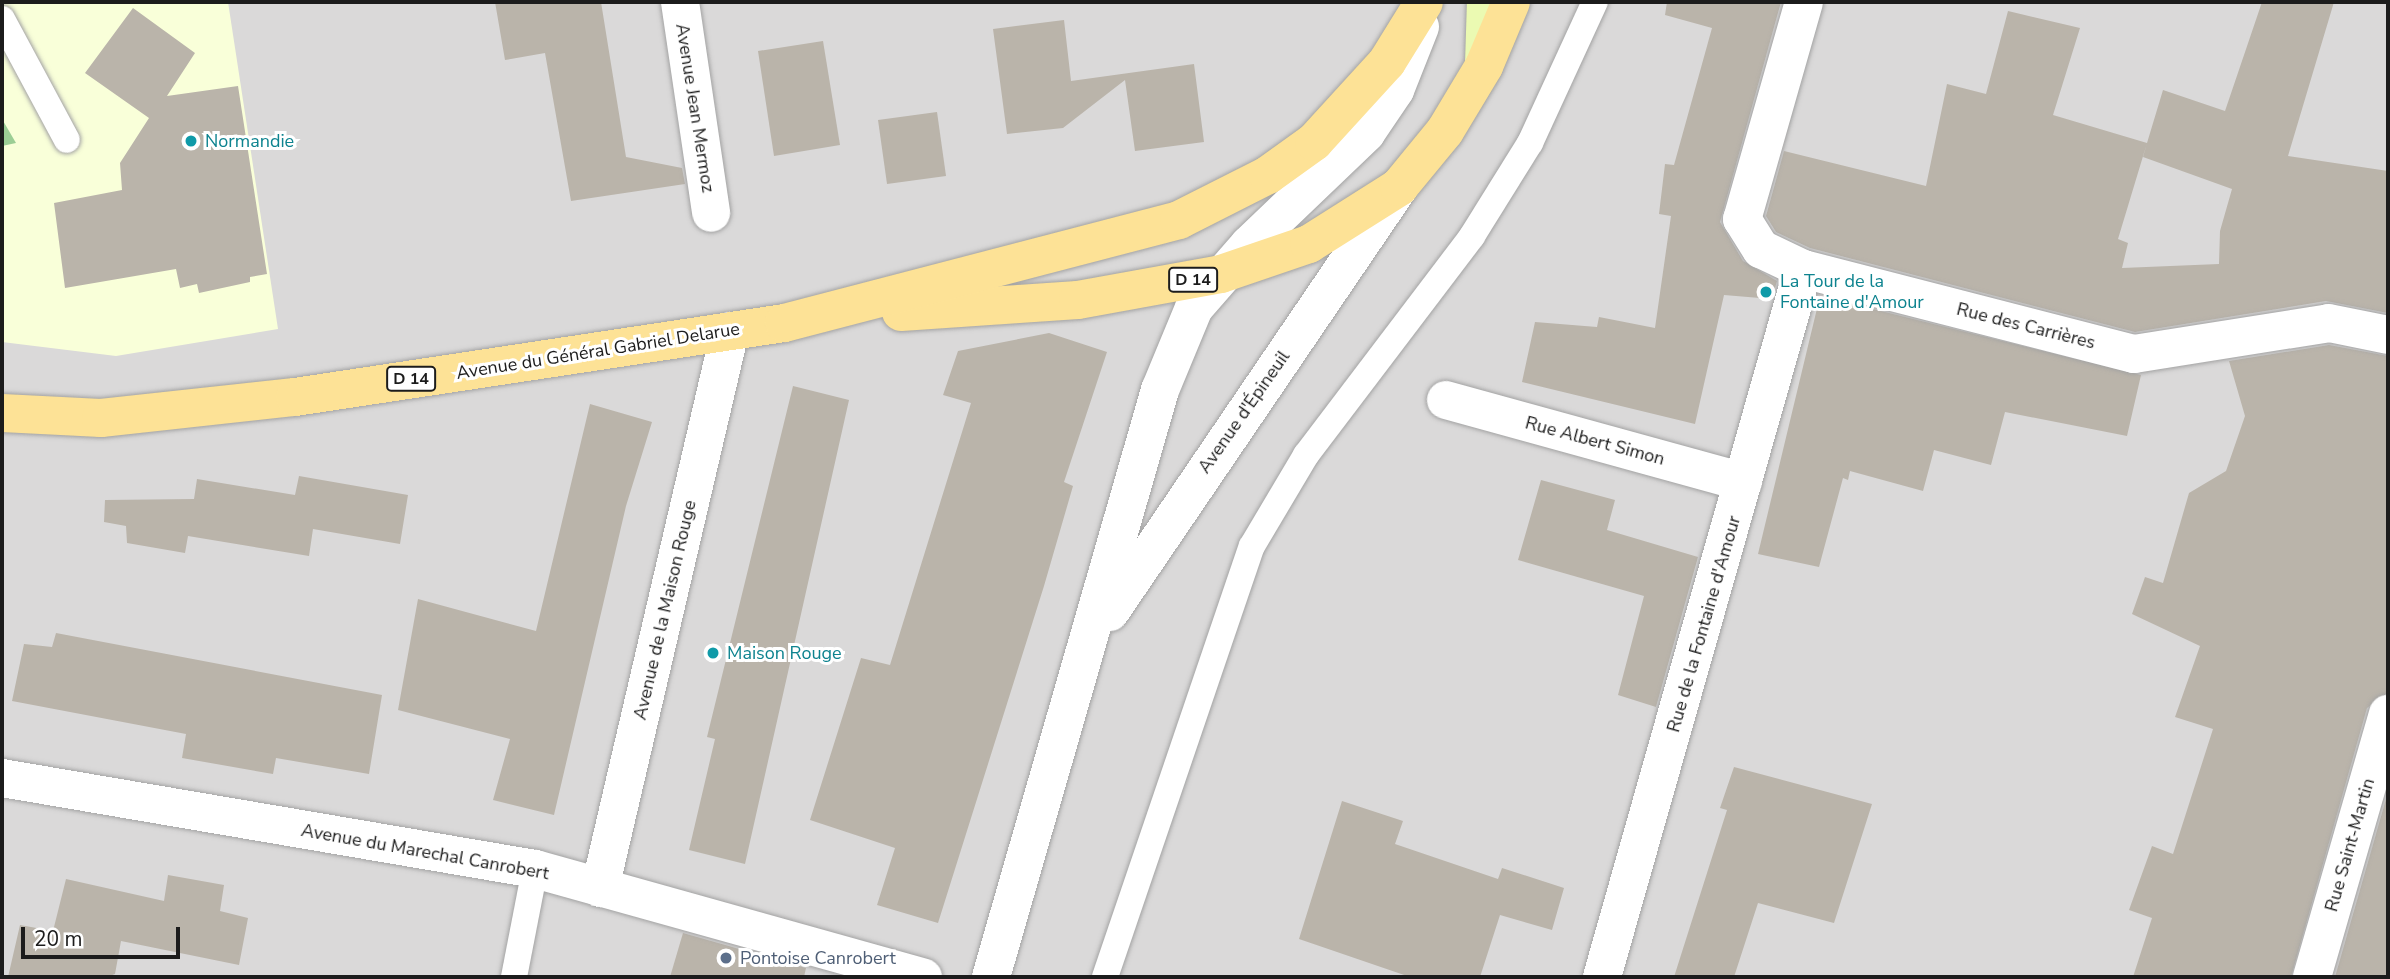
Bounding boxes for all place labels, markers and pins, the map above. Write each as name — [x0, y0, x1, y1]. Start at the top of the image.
place label: Normandie — [205, 130, 294, 152]
marker: Normandie — [183, 133, 199, 149]
place label: La Tour de la Fontaine d'Amour — [1780, 271, 1924, 314]
marker: La Tour de la Fontaine d'Amour — [1758, 284, 1774, 300]
place label: Maison Rouge — [727, 642, 842, 664]
marker: Maison Rouge — [705, 645, 721, 661]
place label: Pontoise Canrobert — [740, 947, 896, 969]
marker: Pontoise Canrobert — [718, 950, 734, 966]

